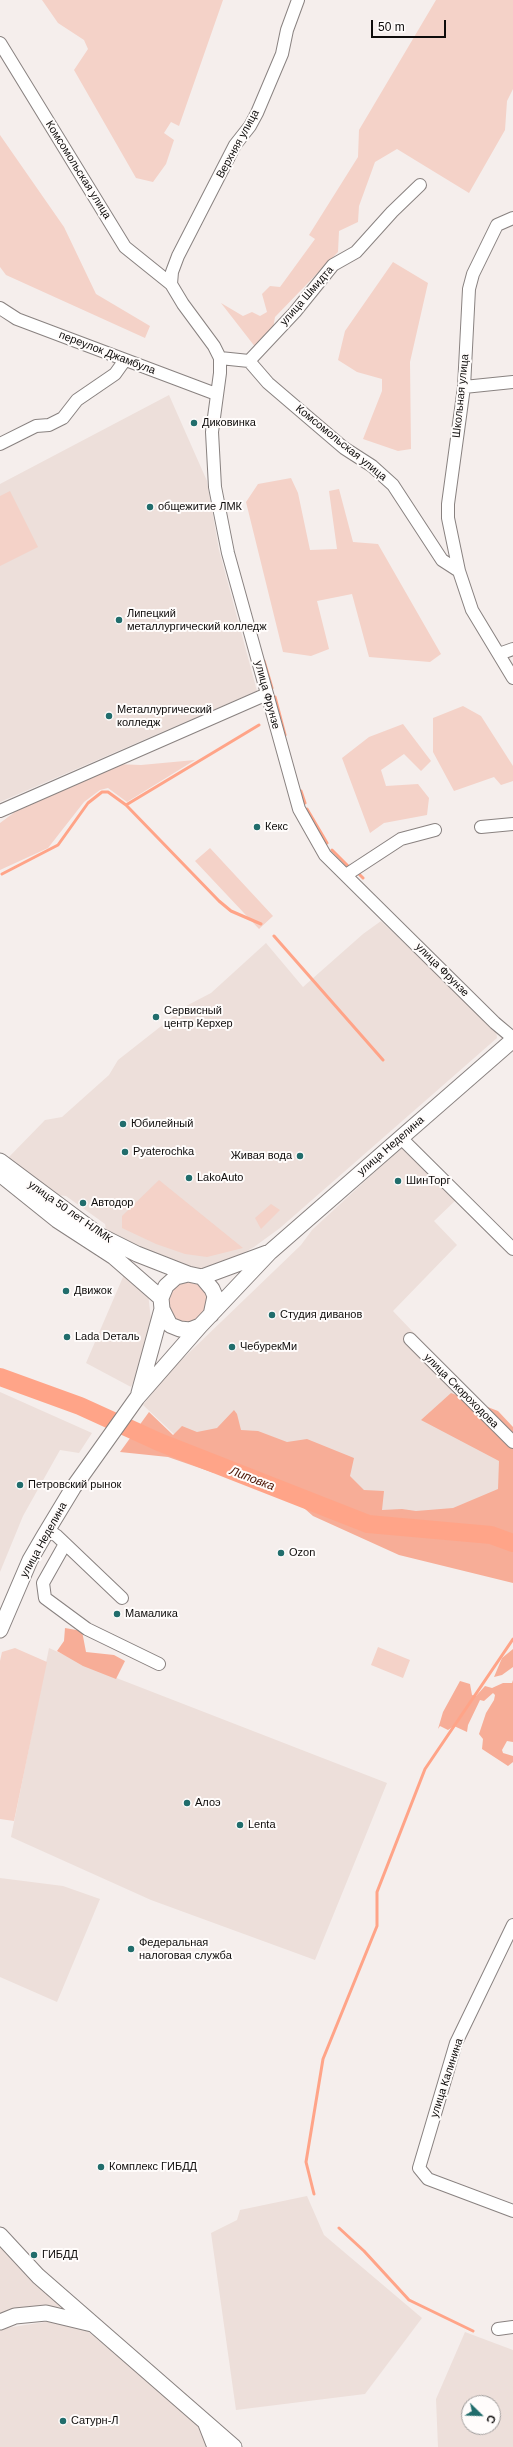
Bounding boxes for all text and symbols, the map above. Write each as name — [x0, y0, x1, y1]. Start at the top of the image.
scale bar — [373, 12, 448, 38]
text: 50 m — [378, 20, 405, 34]
street label: Верхняя улица — [214, 107, 262, 181]
street label: Комсомольская улица — [42, 118, 114, 222]
street label: улица Шмидта — [278, 264, 336, 328]
street label: переулок Джамбула — [57, 329, 157, 377]
street label: Школьная улица — [450, 353, 472, 439]
street label: Комсомольская улица — [293, 402, 389, 484]
place label: Диковинка — [202, 416, 256, 430]
marker: Диковинка — [189, 418, 199, 428]
place label: общежитие ЛМК — [158, 500, 242, 514]
marker: общежитие ЛМК — [145, 502, 155, 512]
place label: Липецкий металлургический колледж — [127, 607, 267, 633]
marker: Липецкий металлургический колледж — [114, 615, 124, 625]
street label: улица Фрунзе — [252, 659, 282, 731]
place label: Металлургический колледж — [117, 703, 212, 729]
marker: Металлургический колледж — [104, 711, 114, 721]
place label: Кекс — [265, 820, 288, 834]
marker: Кекс — [252, 822, 262, 832]
street label: улица Фрунзе — [412, 940, 472, 1000]
place label: Сервисный центр Керхер — [164, 1004, 233, 1030]
marker: Сервисный центр Керхер — [151, 1012, 161, 1022]
street label: улица Неделина — [355, 1113, 427, 1179]
place label: Юбилейный — [131, 1117, 193, 1131]
marker: Юбилейный — [118, 1119, 128, 1129]
place label: Pyaterochka — [133, 1145, 194, 1159]
marker: Pyaterochka — [120, 1147, 130, 1157]
place label: Живая вода — [231, 1149, 292, 1163]
marker: Живая вода — [295, 1151, 305, 1161]
place label: LakoAuto — [197, 1171, 243, 1185]
marker: LakoAuto — [184, 1173, 194, 1183]
place label: ШинТорг — [406, 1174, 450, 1188]
marker: ШинТорг — [393, 1176, 403, 1186]
street label: улица 50 лет НЛМК — [25, 1178, 115, 1246]
place label: Автодор — [91, 1196, 133, 1210]
marker: Автодор — [78, 1198, 88, 1208]
place label: Движок — [74, 1284, 112, 1298]
marker: Движок — [61, 1286, 71, 1296]
place label: Студия диванов — [280, 1308, 362, 1322]
marker: Студия диванов — [267, 1310, 277, 1320]
place label: Lada Dеталь — [75, 1330, 139, 1344]
marker: Lada Dеталь — [62, 1332, 72, 1342]
place label: ЧебурекМи — [240, 1340, 297, 1354]
marker: ЧебурекМи — [227, 1342, 237, 1352]
street label: улица Скороходова — [421, 1351, 501, 1431]
water label: Липовка — [228, 1464, 276, 1494]
place label: Петровский рынок — [28, 1478, 121, 1492]
marker: Петровский рынок — [15, 1480, 25, 1490]
street label: улица Неделина — [18, 1500, 70, 1580]
place label: Ozon — [289, 1546, 315, 1560]
marker: Ozon — [276, 1548, 286, 1558]
place label: Мамалика — [125, 1607, 178, 1621]
marker: Мамалика — [112, 1609, 122, 1619]
place label: Алоэ — [195, 1796, 221, 1810]
marker: Алоэ — [182, 1798, 192, 1808]
place label: Lenta — [248, 1818, 276, 1832]
marker: Lenta — [235, 1820, 245, 1830]
place label: Федеральная налоговая служба — [139, 1936, 232, 1962]
marker: Федеральная налоговая служба — [126, 1944, 136, 1954]
street label: улица Калинина — [428, 2037, 466, 2119]
place label: Комплекс ГИБДД — [109, 2160, 197, 2174]
marker: Комплекс ГИБДД — [96, 2162, 106, 2172]
place label: ГИБДД — [42, 2248, 78, 2262]
marker: ГИБДД — [29, 2250, 39, 2260]
north arrow — [461, 2395, 501, 2435]
text: С — [484, 2413, 498, 2425]
place label: Сатурн-Л — [71, 2414, 119, 2428]
marker: Сатурн-Л — [58, 2416, 68, 2426]

